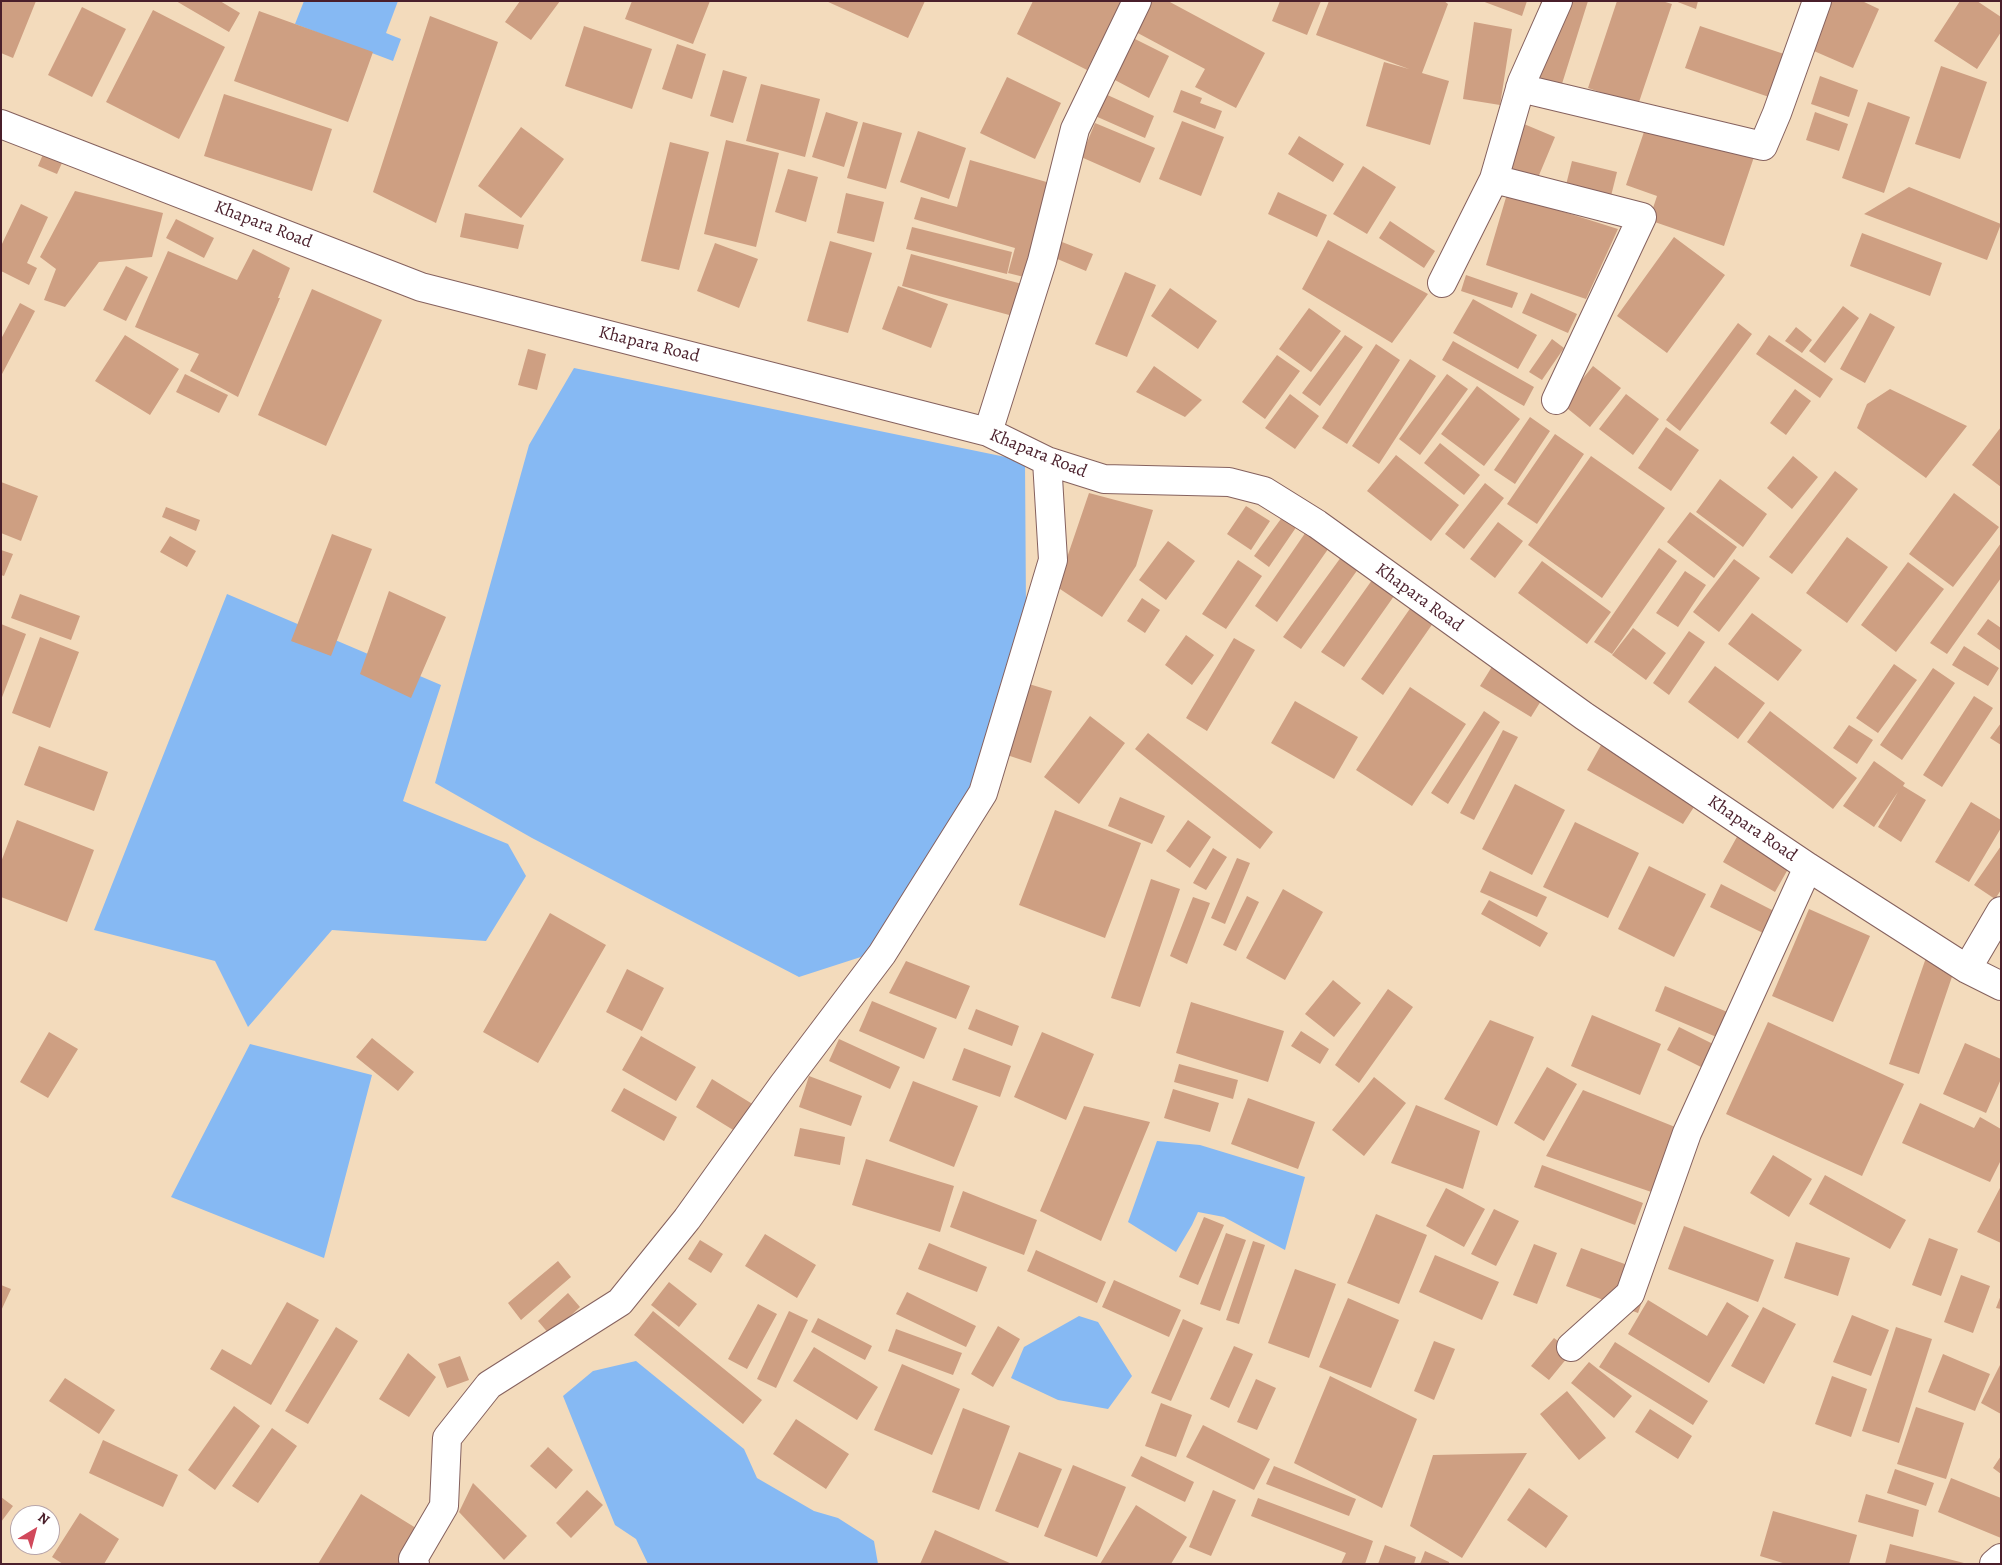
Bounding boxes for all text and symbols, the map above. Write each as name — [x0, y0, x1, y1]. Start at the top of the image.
street label: Khapara Road — [211, 196, 315, 254]
street label: Khapara Road — [596, 322, 702, 368]
street label: Khapara Road — [986, 425, 1090, 483]
street label: Khapara Road — [1371, 559, 1467, 637]
street label: Khapara Road — [1703, 791, 1801, 867]
north arrow — [10, 1505, 60, 1555]
text: N — [34, 1508, 54, 1529]

